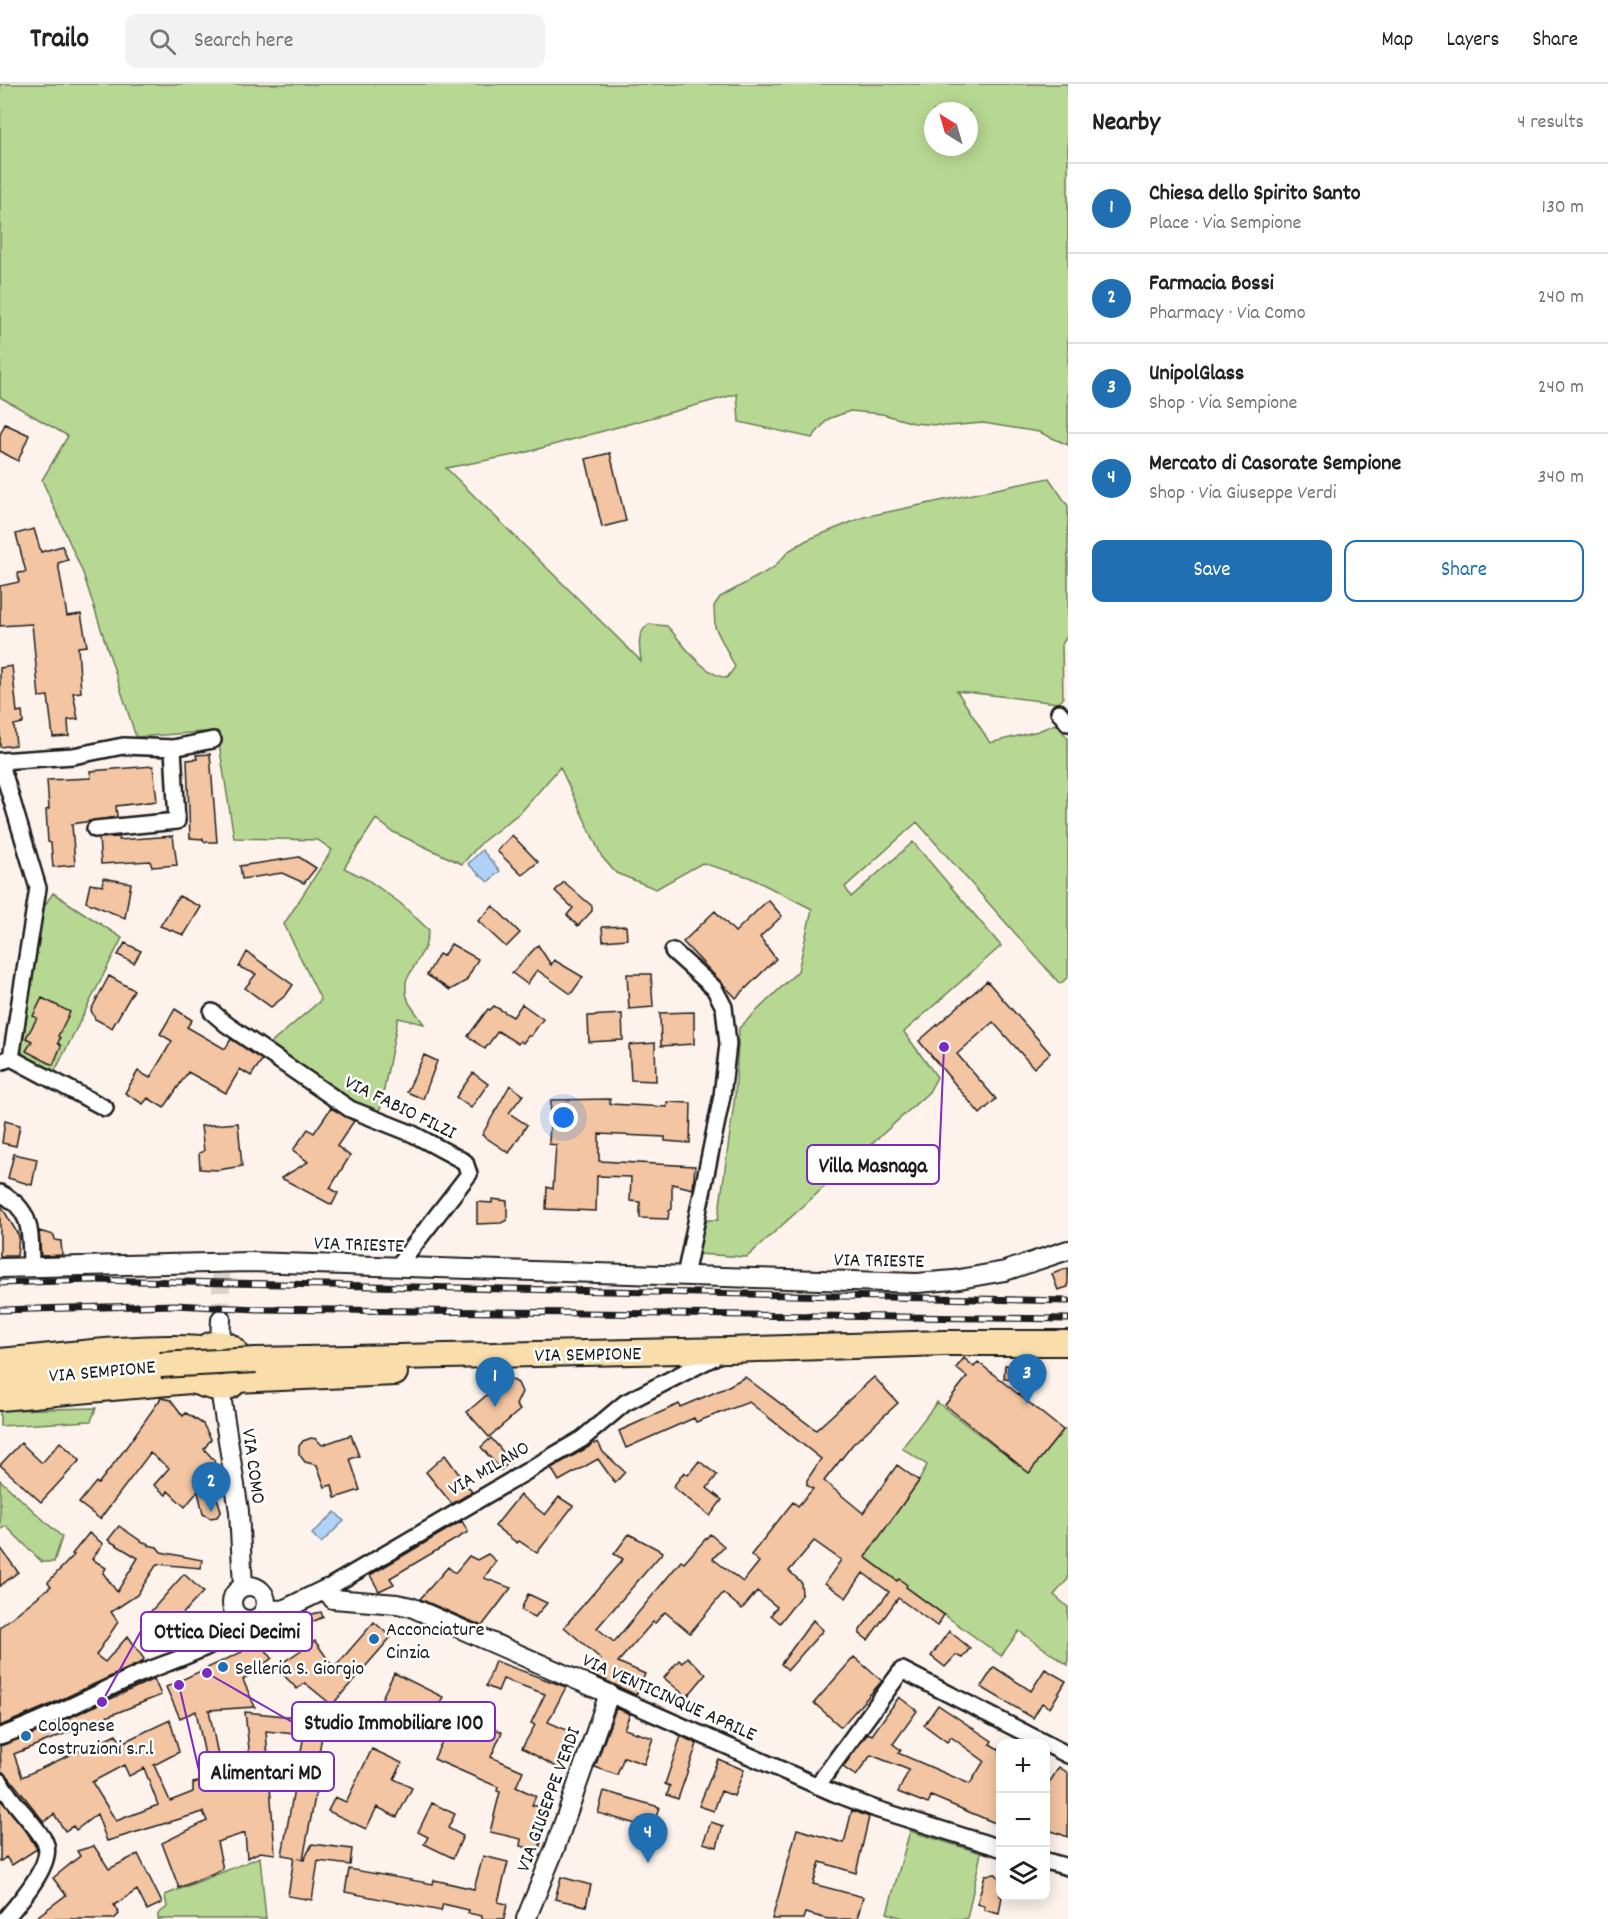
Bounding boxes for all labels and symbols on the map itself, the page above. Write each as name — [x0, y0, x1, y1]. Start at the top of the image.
north arrow — [924, 102, 978, 156]
street label: VIA FABIO FILZI — [339, 1070, 460, 1148]
your location — [549, 1103, 578, 1132]
callout: Villa Masnaga — [807, 1145, 939, 1184]
text: Villa Masnaga — [819, 1153, 928, 1183]
street label: VIA TRIESTE — [313, 1230, 404, 1262]
street label: VIA TRIESTE — [834, 1247, 924, 1277]
street label: VIA SEMPIONE — [534, 1341, 642, 1371]
street label: VIA SEMPIONE — [48, 1354, 157, 1392]
pin: 3 — [1008, 1354, 1046, 1404]
pin: 1 — [476, 1358, 514, 1407]
street label: VIA COMO — [233, 1427, 271, 1506]
street label: VIA MILANO — [444, 1435, 535, 1504]
pin: 2 — [192, 1462, 230, 1512]
callout: Ottica Dieci Decimi — [141, 1612, 312, 1651]
place label: Acconciature Cinzia — [386, 1617, 485, 1668]
text: Ottica Dieci Decimi — [154, 1619, 300, 1649]
marker: Acconciature Cinzia — [367, 1632, 381, 1646]
street label: VIA VENTICINQUE APRILE — [577, 1648, 760, 1750]
place label: Selleria S. Giorgio — [235, 1656, 364, 1684]
marker: Selleria S. Giorgio — [216, 1660, 230, 1674]
callout: Studio Immobiliare 100 — [292, 1702, 495, 1741]
text: Studio Immobiliare 100 — [304, 1710, 484, 1740]
place label: Colognese Costruzioni s.r.l — [38, 1713, 154, 1764]
street label: VIA GIUSEPPE VERDI — [511, 1724, 589, 1876]
marker: Colognese Costruzioni s.r.l — [19, 1729, 33, 1743]
callout: Alimentari MD — [199, 1752, 334, 1791]
text: Alimentari MD — [211, 1760, 322, 1790]
pin: 4 — [628, 1814, 668, 1863]

